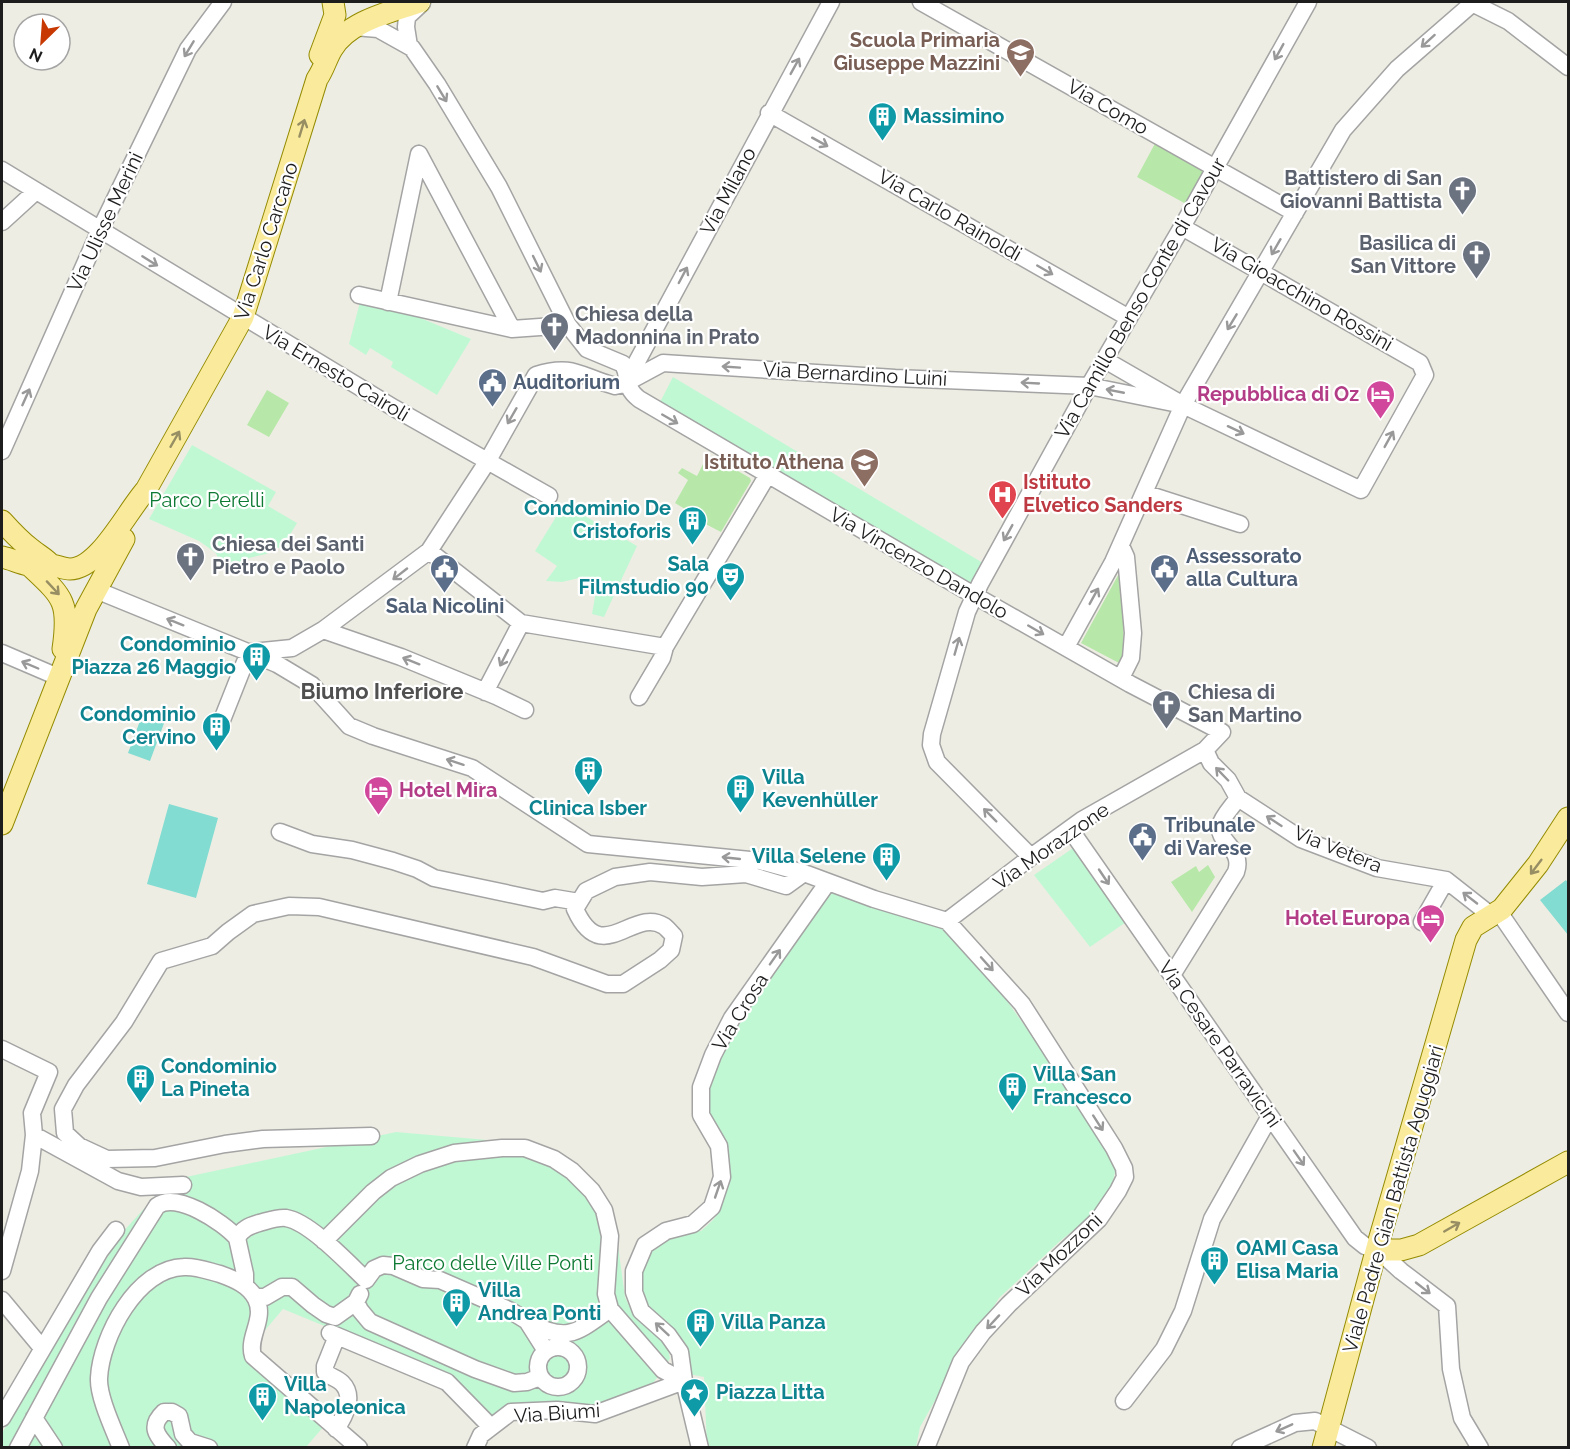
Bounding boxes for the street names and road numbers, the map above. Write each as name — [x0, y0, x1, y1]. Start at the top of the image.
street label: Via Como — [1063, 74, 1153, 140]
street label: Via Milano — [695, 143, 761, 239]
street label: Via Ulisse Merini — [62, 148, 148, 296]
street label: Via Camillo Benso Conte di Cavour — [1050, 153, 1230, 443]
street label: Via Carlo Carcano — [229, 159, 303, 323]
street label: Via Carlo Rainoldi — [874, 164, 1026, 266]
street label: Via Gioacchino Rossini — [1207, 232, 1397, 356]
street label: Via Ernesto Cairoli — [258, 320, 414, 426]
street label: Via Bernardino Luini — [762, 357, 948, 391]
street label: Via Vincenzo Dandolo — [825, 502, 1013, 624]
street label: Via Morazzone — [988, 797, 1114, 895]
street label: Via Vetera — [1290, 820, 1386, 878]
street label: Via Cesare Parravicini — [1153, 956, 1287, 1132]
street label: Via Crosa — [707, 969, 773, 1055]
street label: Viale Padre Gian Battista Aguggiari — [1337, 1042, 1449, 1356]
street label: Via Mozzoni — [1011, 1208, 1107, 1302]
street label: Via Biumi — [513, 1398, 601, 1428]

